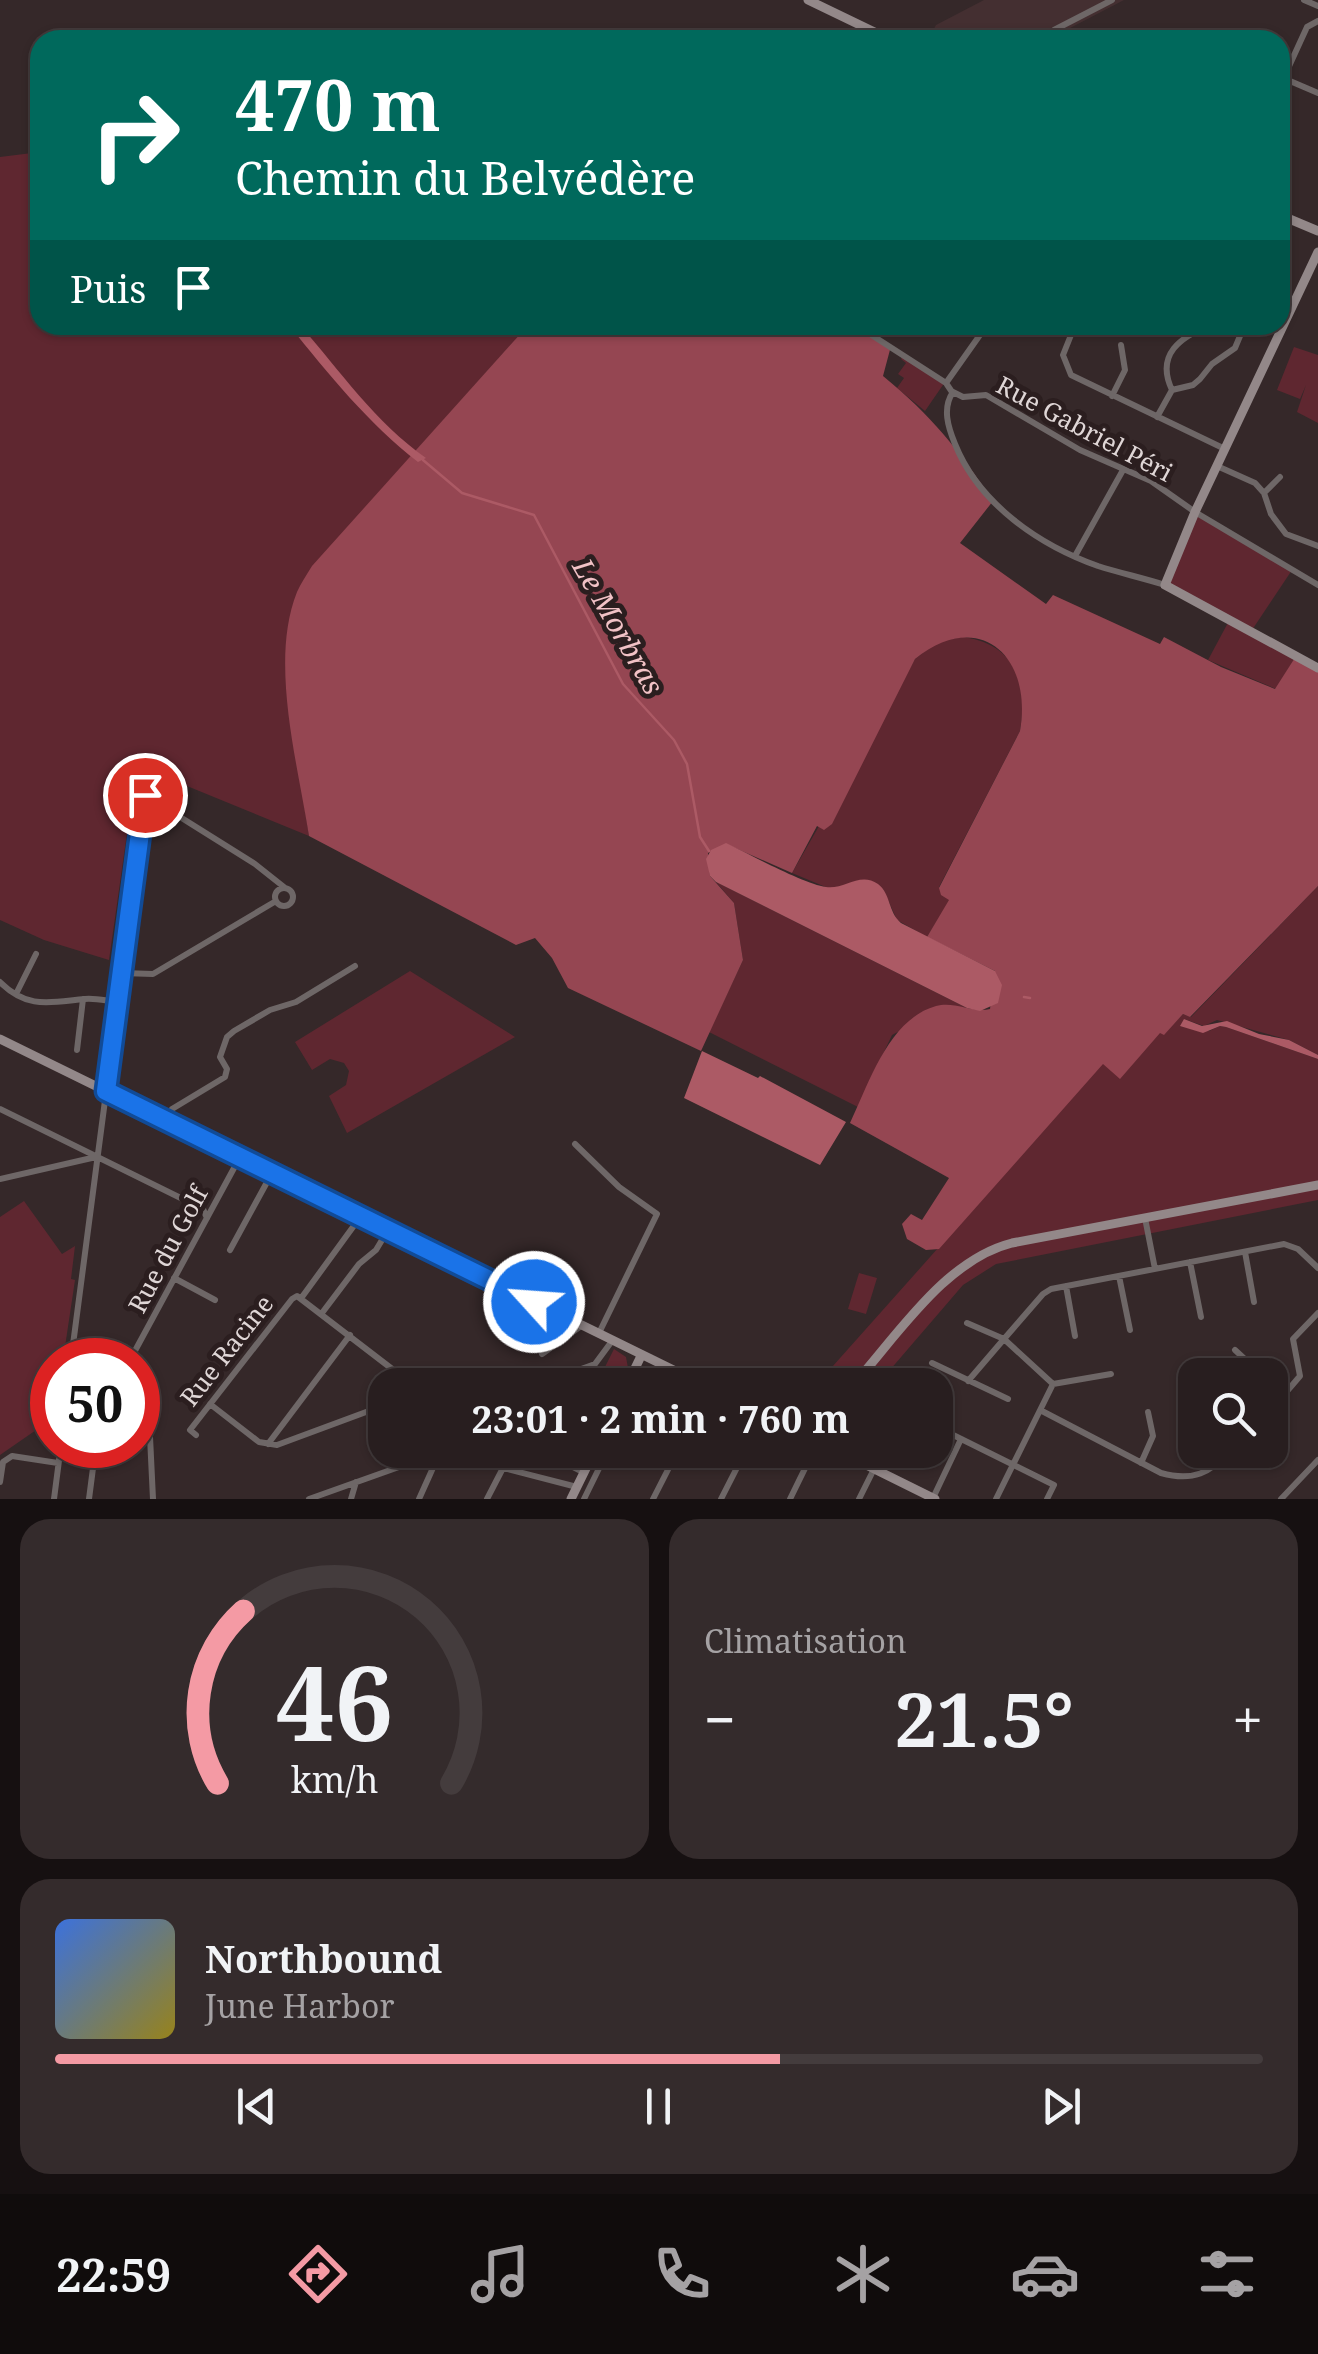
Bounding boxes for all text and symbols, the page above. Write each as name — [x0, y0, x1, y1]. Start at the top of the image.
text: 470 m — [235, 56, 441, 152]
icon: right — [70, 70, 200, 200]
text: Chemin du Belvédère — [235, 147, 695, 208]
icon: arrive — [166, 260, 221, 315]
text: Puis — [70, 262, 146, 314]
street label: Rue Gabriel Péri — [991, 367, 1179, 489]
water label: Le Morbras — [564, 550, 673, 701]
pin — [103, 753, 188, 838]
icon: arrive — [118, 768, 173, 823]
street label: Rue du Golf — [119, 1178, 215, 1318]
position arrow — [482, 1250, 586, 1354]
street label: Rue Racine — [172, 1287, 280, 1413]
speed limit sign: 50 — [30, 1338, 160, 1468]
map controls — [1178, 1358, 1288, 1468]
button: search — [1178, 1358, 1288, 1468]
text: 23:01 · 2 min · 760 m — [471, 1392, 850, 1444]
text: Climatisation — [704, 1619, 907, 1662]
text: 46 — [276, 1630, 393, 1771]
text: 21.5° — [894, 1667, 1074, 1769]
text: − — [704, 1681, 736, 1756]
text: + — [1232, 1681, 1263, 1756]
text: km/h — [291, 1755, 378, 1803]
text: Northbound — [205, 1932, 442, 1984]
text: June Harbor — [205, 1984, 394, 2027]
icon: previous — [229, 2079, 284, 2134]
icon: pause — [631, 2079, 686, 2134]
icon: next — [1034, 2079, 1089, 2134]
icon: directions — [283, 2239, 353, 2309]
icon: music — [465, 2239, 535, 2309]
icon: phone — [647, 2239, 717, 2309]
icon: climate — [828, 2239, 898, 2309]
icon: car — [1010, 2239, 1080, 2309]
icon: filters — [1192, 2239, 1262, 2309]
text: 22:59 — [56, 2244, 171, 2305]

